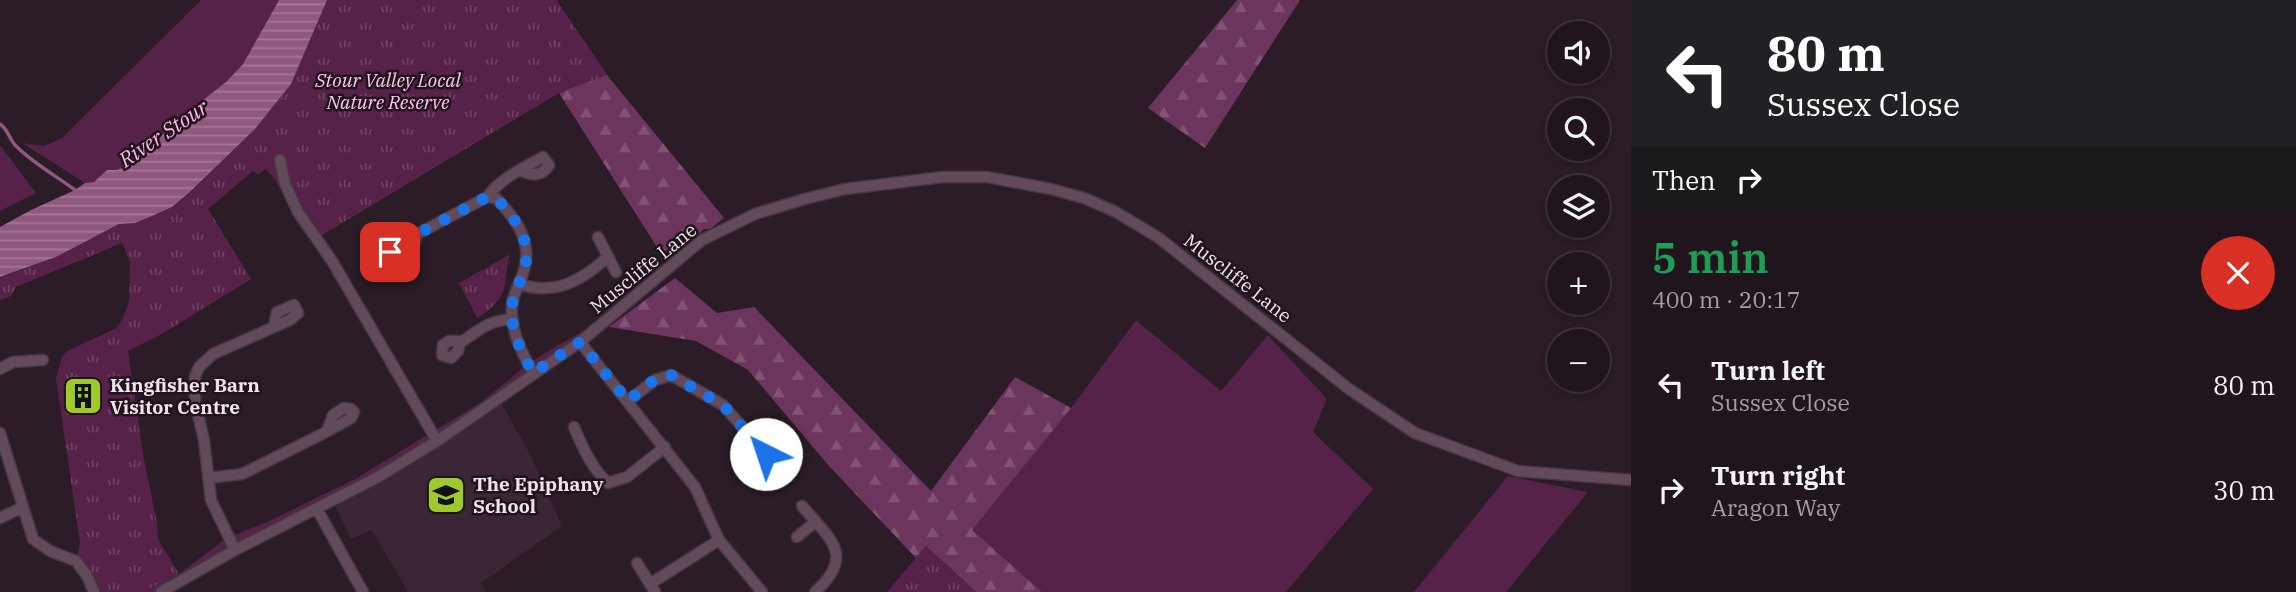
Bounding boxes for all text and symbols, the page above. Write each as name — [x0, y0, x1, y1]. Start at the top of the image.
map controls — [1547, 21, 1610, 392]
button: sound — [1547, 21, 1610, 84]
text: 80 m — [1767, 21, 1885, 84]
icon: left — [1652, 28, 1743, 119]
park label: Stour Valley Local Nature Reserve — [314, 68, 461, 114]
text: Sussex Close — [1767, 83, 1960, 125]
water label: River Stour — [112, 92, 214, 174]
button: search — [1547, 98, 1610, 161]
icon: right — [1730, 161, 1768, 199]
text: Then — [1652, 163, 1716, 197]
button: layers — [1547, 175, 1610, 238]
street label: Muscliffe Lane — [585, 218, 701, 318]
pin — [360, 222, 420, 282]
street label: Muscliffe Lane — [1179, 228, 1297, 328]
text: 5 min — [1652, 230, 1769, 285]
icon: arrive — [371, 233, 409, 271]
button: close — [2201, 236, 2275, 310]
button: + — [1547, 252, 1610, 315]
text: 400 m · 20:17 — [1652, 284, 1801, 314]
button: − — [1547, 329, 1610, 392]
text: Turn left — [1711, 353, 1825, 387]
icon: left — [1652, 366, 1690, 404]
text: 80 m — [2213, 368, 2275, 402]
place label: Kingfisher Barn Visitor Centre — [110, 373, 260, 419]
building icon: Kingfisher Barn Visitor Centre — [62, 375, 104, 417]
text: Sussex Close — [1711, 387, 1850, 417]
position arrow — [729, 417, 803, 491]
text: Turn right — [1711, 458, 1845, 492]
icon: right — [1652, 471, 1690, 509]
place label: The Epiphany School — [473, 472, 604, 518]
text: 30 m — [2213, 473, 2275, 507]
school or university icon: The Epiphany School — [425, 474, 467, 516]
text: Aragon Way — [1711, 492, 1840, 522]

